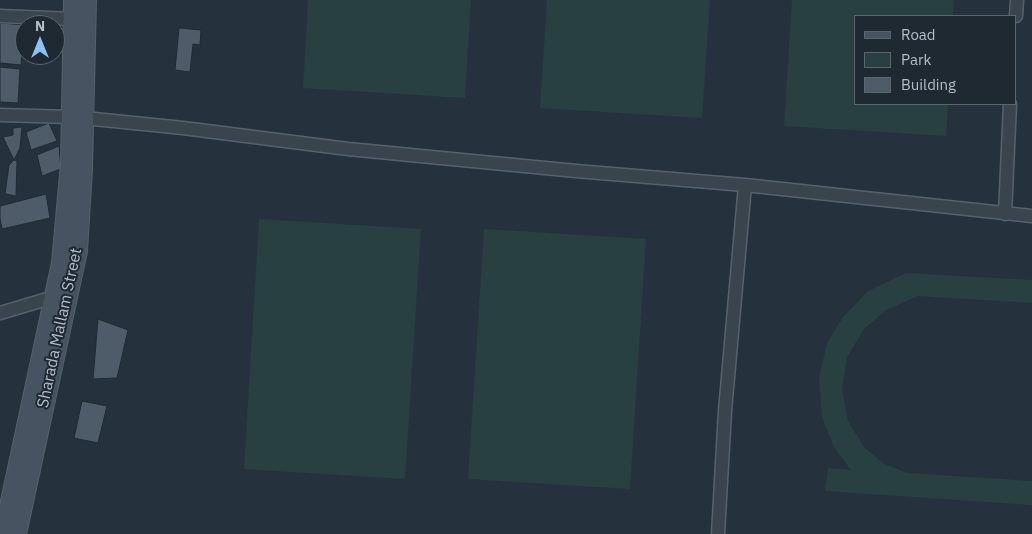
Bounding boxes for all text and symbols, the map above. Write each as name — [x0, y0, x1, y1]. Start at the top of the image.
north arrow — [15, 15, 65, 65]
legend — [854, 15, 1017, 105]
text: N — [35, 17, 45, 35]
text: Road — [901, 25, 936, 44]
text: Park — [901, 50, 931, 69]
text: Building — [901, 75, 956, 94]
street label: Sharada Mallam Street — [34, 246, 86, 410]

